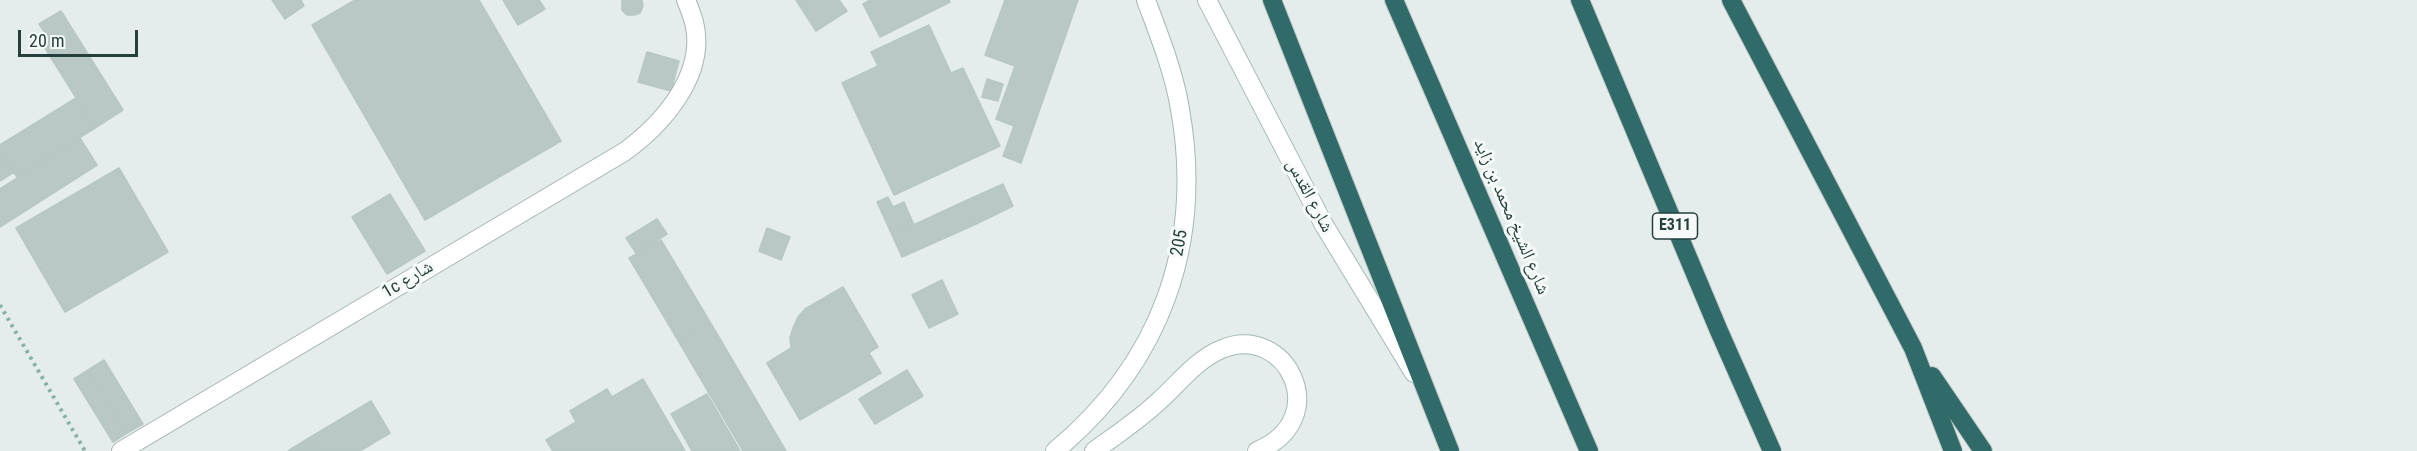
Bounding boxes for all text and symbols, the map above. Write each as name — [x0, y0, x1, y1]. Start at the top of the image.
scale bar — [21, 18, 141, 56]
text: 20 m — [29, 30, 64, 51]
street label: شارع الشيخ محمد بن زايد — [1468, 136, 1554, 298]
street label: شارع القدس — [1281, 156, 1337, 236]
road number: E311 — [1652, 213, 1698, 239]
street label: 205 — [1167, 228, 1193, 258]
street label: 1c شارع — [379, 256, 437, 304]

